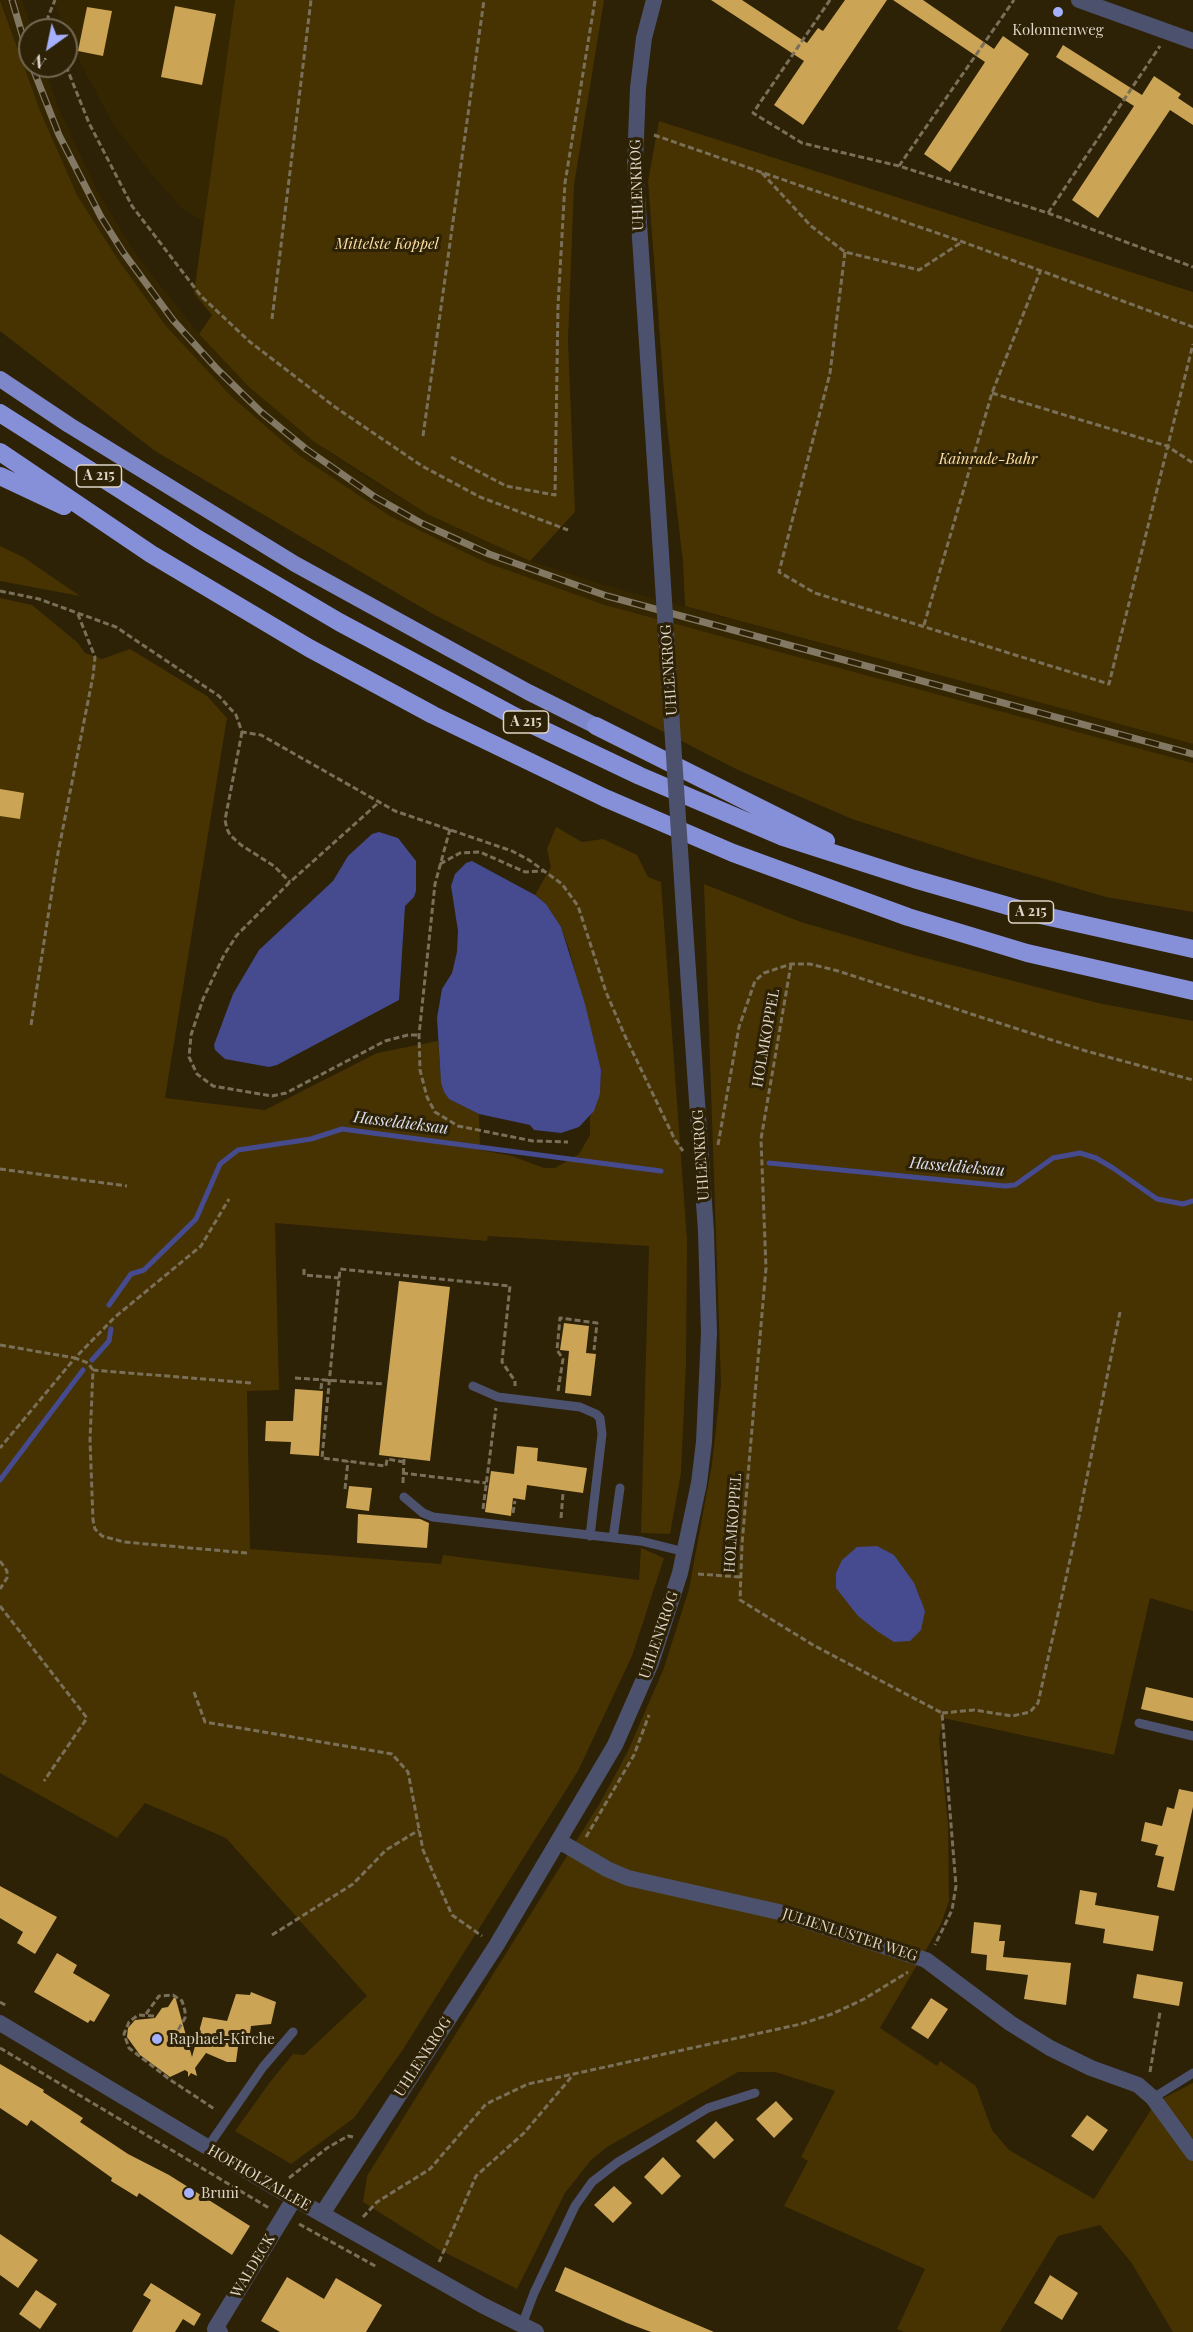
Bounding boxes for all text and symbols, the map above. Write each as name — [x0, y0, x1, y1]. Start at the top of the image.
marker: Kolonnenweg — [1051, 5, 1065, 19]
north arrow — [18, 18, 78, 78]
place label: Kolonnenweg — [1012, 21, 1104, 39]
text: N — [28, 50, 50, 74]
street label: UHLENKROG — [626, 139, 648, 231]
park label: Mittelste Koppel — [335, 235, 439, 253]
park label: Kainrade-Bahr — [939, 450, 1037, 468]
road number: A 215 — [76, 465, 122, 487]
street label: UHLENKROG — [657, 624, 681, 716]
road number: A 215 — [504, 711, 548, 733]
road number: A 215 — [1008, 901, 1054, 923]
street label: HOLMKOPPEL — [748, 987, 784, 1089]
water label: Hasseldieksau — [352, 1108, 450, 1138]
street label: UHLENKROG — [689, 1109, 713, 1201]
water label: Hasseldieksau — [909, 1153, 1005, 1181]
street label: HOLMKOPPEL — [721, 1473, 745, 1573]
street label: UHLENKROG — [636, 1589, 682, 1681]
street label: JULIENLUSTER WEG — [780, 1905, 920, 1965]
street label: UHLENKROG — [391, 2014, 455, 2100]
place label: Raphael-Kirche — [169, 2030, 275, 2048]
marker: Raphael-Kirche — [150, 2032, 164, 2046]
street label: HOFHOLZALLEE — [204, 2141, 314, 2215]
place label: Bruni — [201, 2184, 239, 2202]
marker: Bruni — [182, 2186, 196, 2200]
street label: WALDECK — [227, 2231, 279, 2301]

